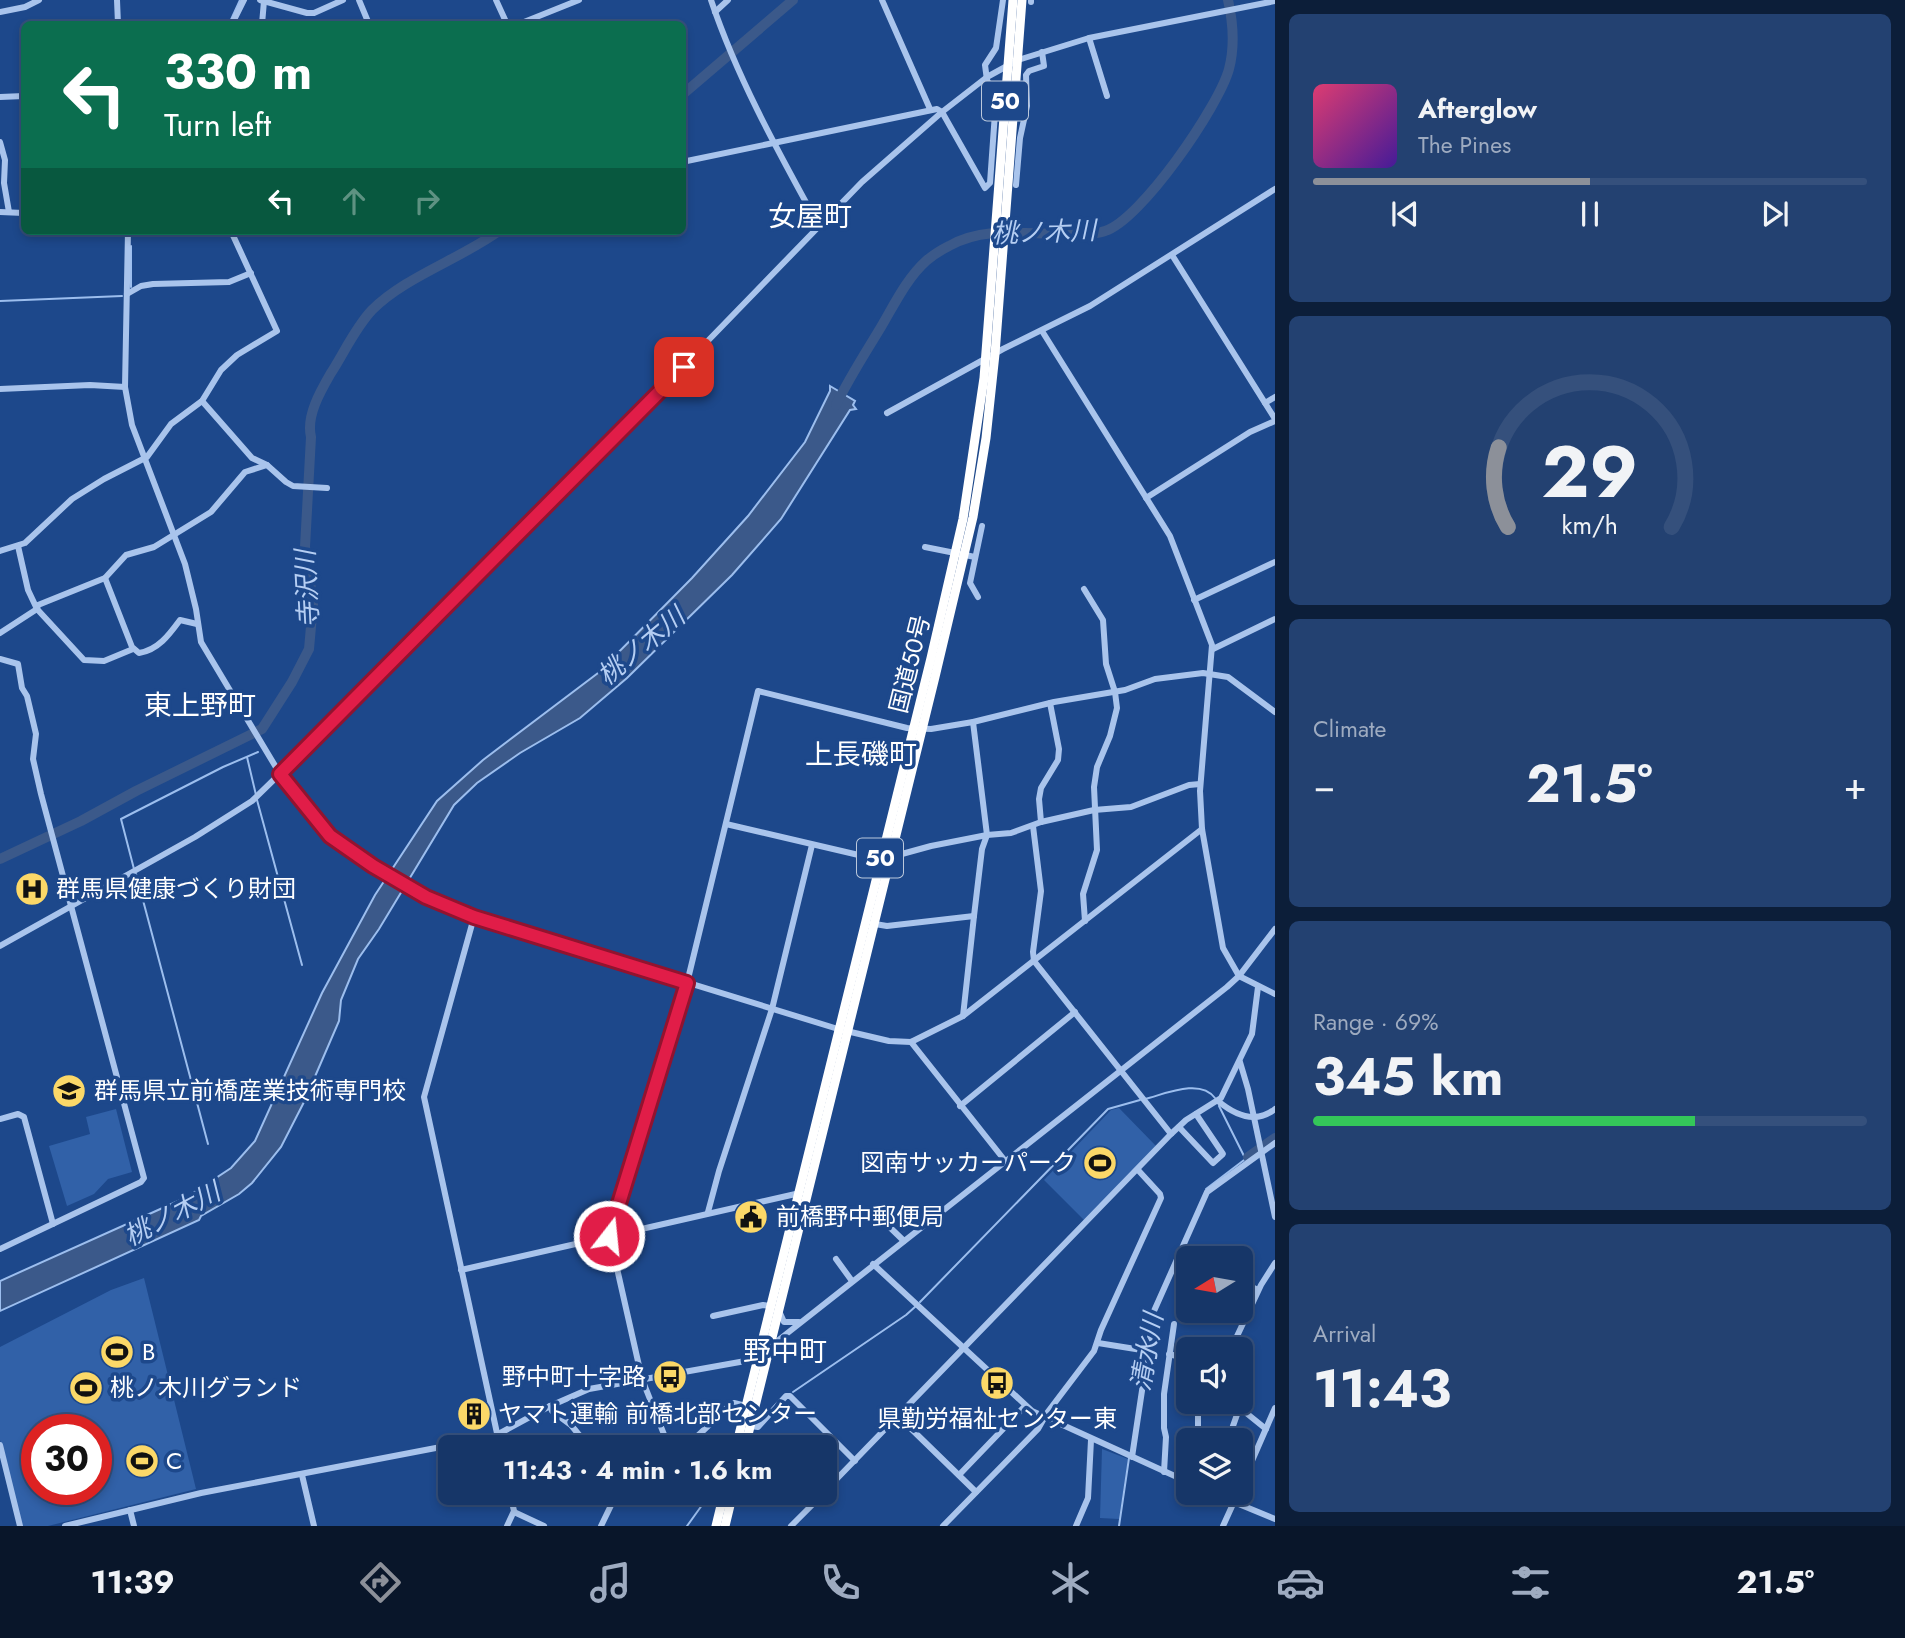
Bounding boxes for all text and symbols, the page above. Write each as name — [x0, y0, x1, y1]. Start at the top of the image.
text: 330 m — [164, 37, 312, 107]
icon: left — [49, 49, 140, 140]
road number: 50 — [982, 82, 1028, 120]
text: Afterglow — [1418, 90, 1537, 128]
text: Turn left — [164, 102, 271, 148]
text: The Pines — [1418, 128, 1511, 162]
icon: left — [262, 182, 300, 220]
icon: ahead — [335, 182, 373, 220]
icon: right — [408, 182, 446, 220]
icon: previous — [1386, 195, 1424, 233]
icon: pause — [1571, 195, 1609, 233]
icon: next — [1756, 195, 1794, 233]
district label: 女屋町 — [768, 196, 852, 237]
water label: 桃ノ木川 — [991, 211, 1100, 253]
pin — [654, 337, 714, 397]
icon: arrive — [665, 348, 703, 386]
text: 29 — [1542, 419, 1638, 524]
text: km/h — [1562, 506, 1618, 542]
water label: 寺沢川 — [286, 546, 328, 629]
water label: 桃ノ木川 — [589, 596, 695, 694]
street label: 国道50号 — [880, 611, 939, 717]
district label: 東上野町 — [144, 685, 256, 726]
text: Climate — [1313, 712, 1386, 746]
district label: 上長磯町 — [805, 734, 917, 775]
text: 21.5° — [1526, 746, 1653, 822]
text: − — [1313, 758, 1335, 813]
text: + — [1844, 758, 1867, 813]
road number: 50 — [857, 838, 903, 878]
hospital icon: 群馬県健康づくり財団 — [13, 870, 51, 908]
place label: 群馬県健康づくり財団 — [56, 871, 296, 906]
text: Range · 69% — [1313, 1005, 1438, 1039]
text: 345 km — [1313, 1039, 1503, 1115]
school or university icon: 群馬県立前橋産業技術専門校 — [50, 1072, 88, 1110]
place label: 群馬県立前橋産業技術専門校 — [94, 1073, 406, 1108]
sports icon: 図南サッカーパーク — [1081, 1144, 1119, 1182]
place label: 図南サッカーパーク — [860, 1145, 1076, 1180]
water label: 桃ノ木川 — [117, 1171, 229, 1255]
public building icon: 前橋野中郵便局 — [732, 1198, 770, 1236]
position arrow — [572, 1199, 646, 1273]
place label: 前橋野中郵便局 — [776, 1199, 944, 1234]
north arrow — [1176, 1246, 1253, 1323]
map controls — [1176, 1246, 1253, 1505]
water label: 清水川 — [1122, 1307, 1173, 1394]
text: Arrival — [1313, 1317, 1376, 1351]
district label: 野中町 — [743, 1331, 827, 1372]
sports icon: B — [98, 1333, 136, 1371]
place label: B — [142, 1334, 155, 1369]
button: sound — [1176, 1337, 1253, 1414]
text: 11:43 — [1313, 1351, 1451, 1427]
bus stop icon: 野中町十字路 — [651, 1358, 689, 1396]
place label: 野中町十字路 — [502, 1359, 646, 1394]
bus stop icon: 県勤労福祉センター東 — [978, 1364, 1016, 1402]
sports icon: 桃ノ木川グランド — [67, 1369, 105, 1407]
place label: 桃ノ木川グランド — [110, 1370, 302, 1405]
building icon: ヤマト運輸 前橋北部センター — [455, 1395, 493, 1433]
place label: ヤマト運輸 前橋北部センター — [498, 1396, 817, 1431]
place label: 県勤労福祉センター東 — [877, 1401, 1117, 1436]
speed limit sign: 30 — [21, 1414, 112, 1505]
button: layers — [1176, 1428, 1253, 1505]
sports icon: C — [123, 1442, 161, 1480]
place label: C — [166, 1443, 182, 1478]
text: 11:43 · 4 min · 1.6 km — [503, 1451, 772, 1489]
icon: directions — [356, 1558, 405, 1607]
icon: music — [586, 1558, 635, 1607]
icon: phone — [816, 1558, 865, 1607]
icon: climate — [1046, 1558, 1095, 1607]
icon: car — [1276, 1558, 1325, 1607]
icon: filters — [1506, 1558, 1555, 1607]
text: 11:39 — [91, 1559, 175, 1605]
text: 21.5° — [1737, 1559, 1814, 1605]

